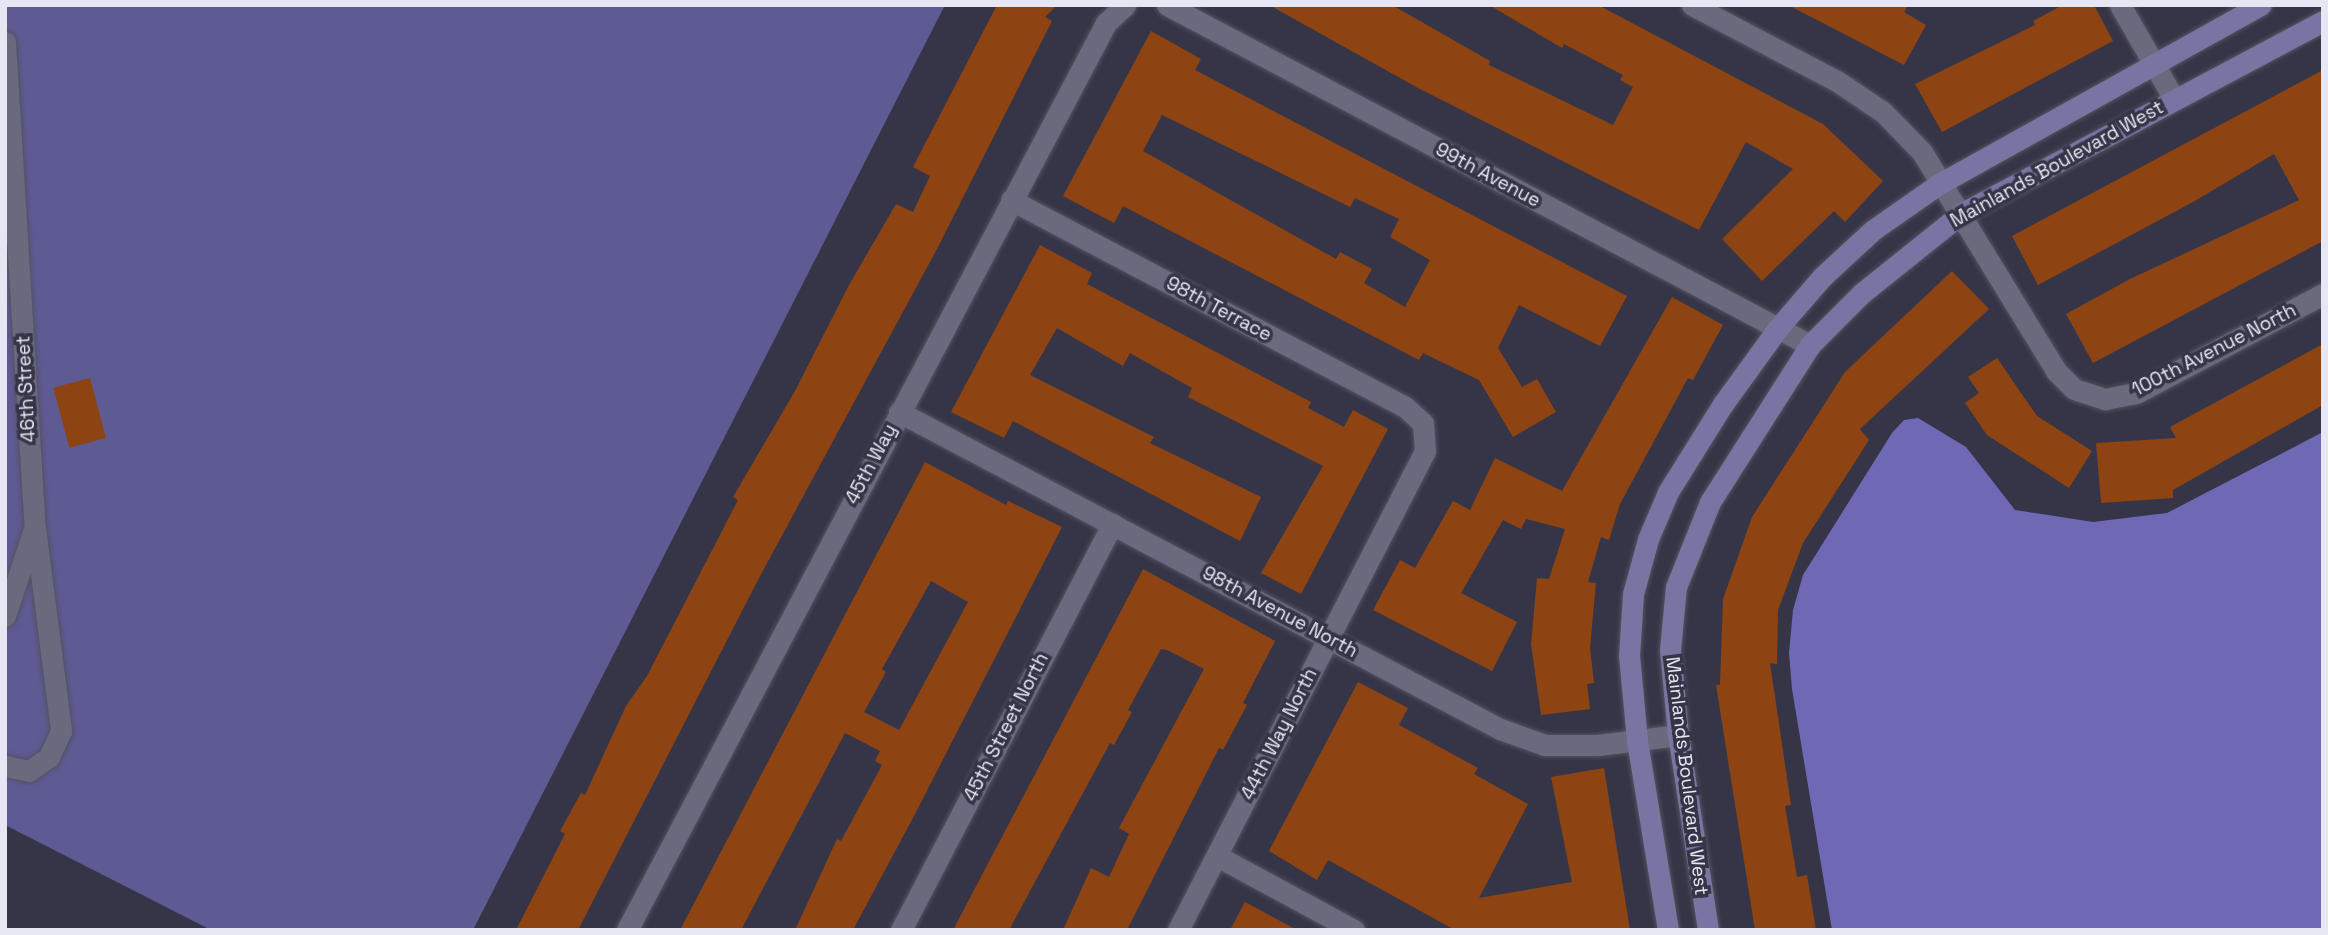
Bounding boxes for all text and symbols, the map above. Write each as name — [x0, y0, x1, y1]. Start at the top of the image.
street label: Mainlands Boulevard West — [1946, 96, 2168, 232]
street label: 99th Avenue — [1432, 138, 1544, 212]
street label: 98th Terrace — [1162, 272, 1276, 346]
street label: 100th Avenue North — [2128, 299, 2300, 401]
street label: 46th Street — [12, 335, 40, 443]
street label: 45th Way — [840, 420, 902, 508]
street label: 98th Avenue North — [1198, 561, 1362, 663]
street label: 45th Street North — [959, 649, 1053, 805]
street label: Mainlands Boulevard West — [1661, 655, 1713, 897]
street label: 44th Way North — [1236, 664, 1322, 804]

